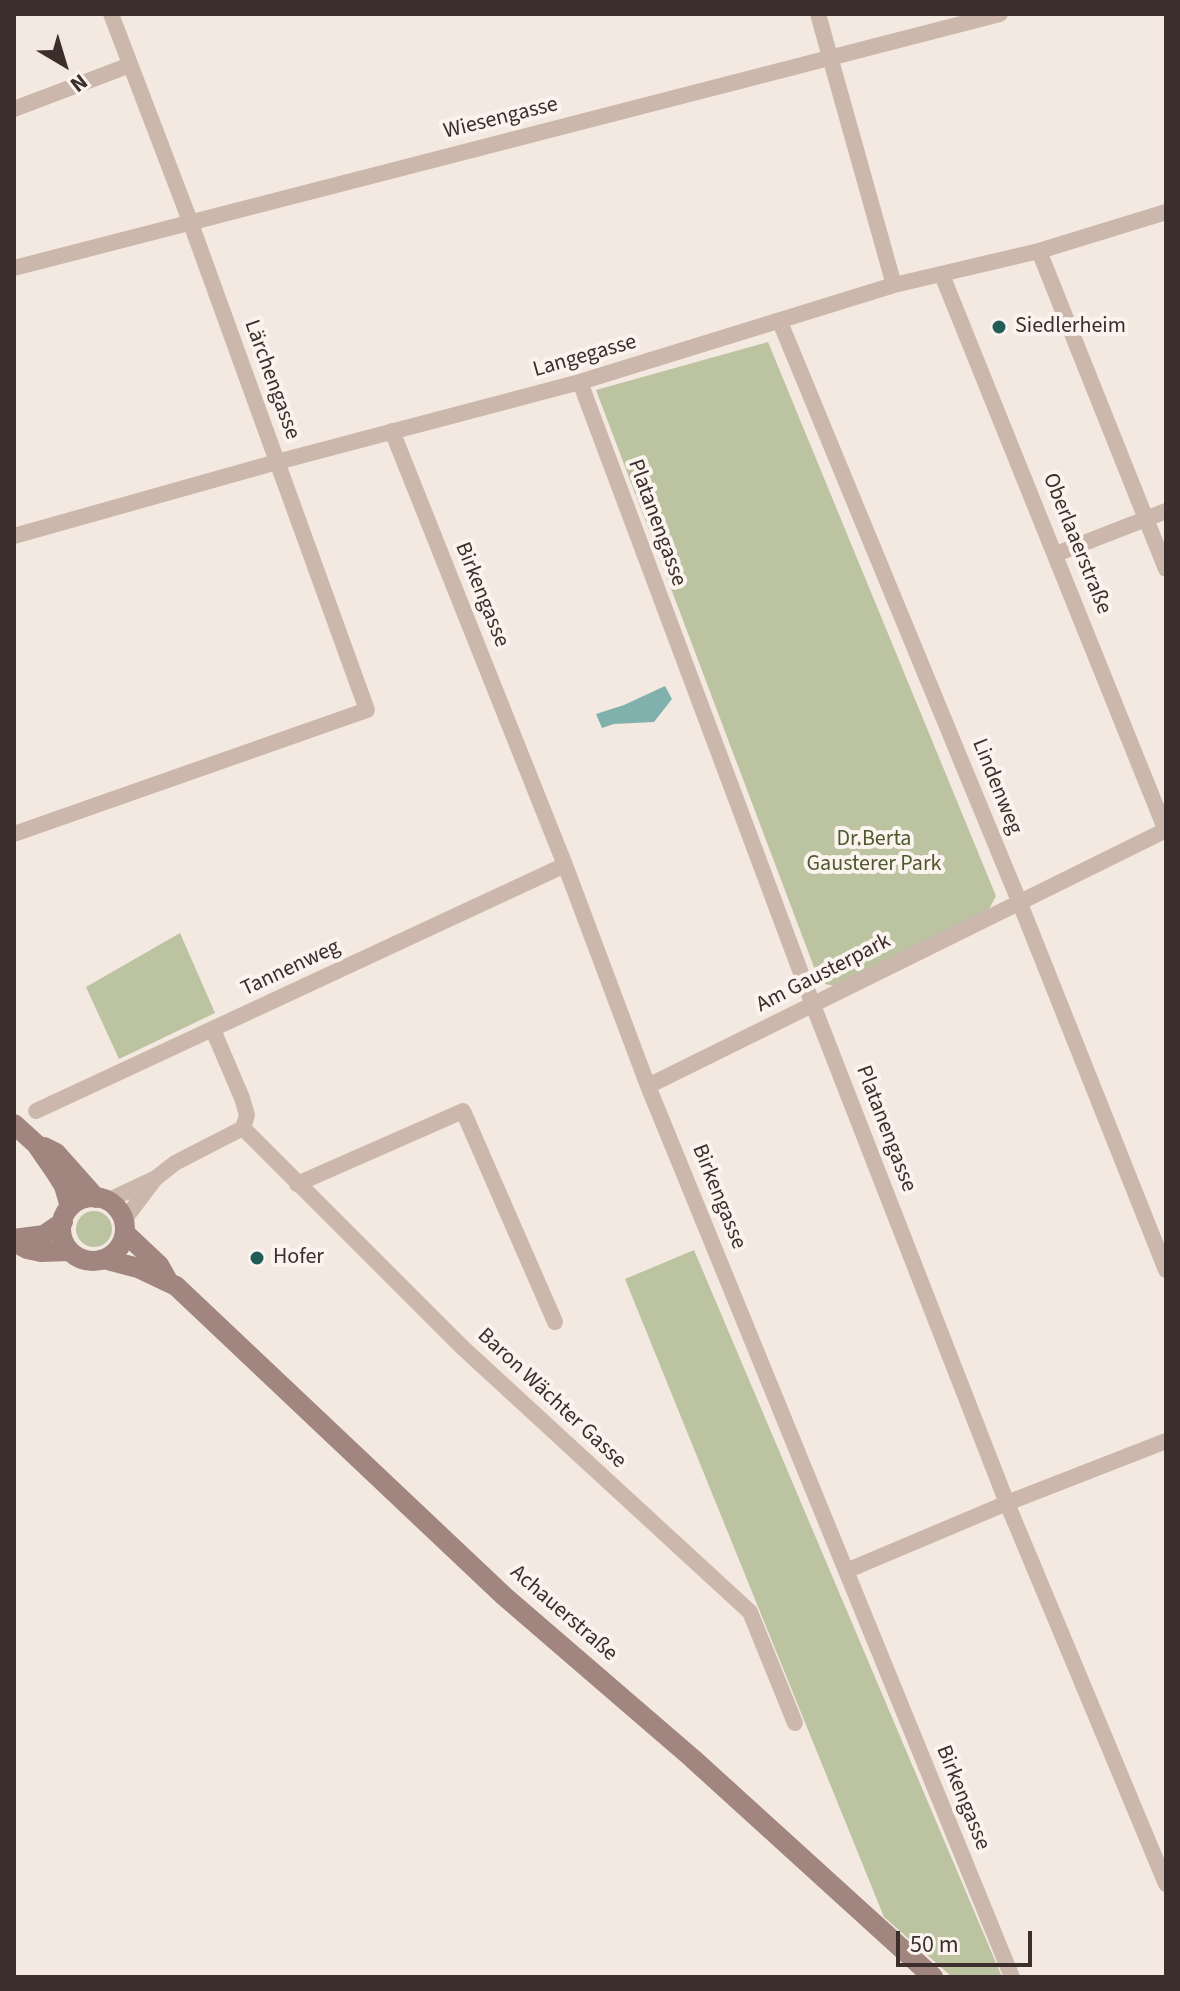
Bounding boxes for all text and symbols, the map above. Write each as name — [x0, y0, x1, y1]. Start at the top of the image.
north arrow — [24, 24, 104, 104]
text: N — [63, 66, 94, 100]
street label: Wiesengasse — [441, 92, 561, 146]
place label: Siedlerheim — [1015, 314, 1126, 340]
street label: Lärchengasse — [237, 317, 305, 443]
marker: Siedlerheim — [990, 318, 1008, 336]
street label: Langegasse — [530, 330, 640, 384]
street label: Platanengasse — [621, 456, 691, 590]
street label: Oberlaaerstraße — [1036, 470, 1116, 618]
street label: Birkengasse — [448, 539, 514, 651]
street label: Lindenweg — [965, 735, 1027, 839]
park label: Dr.Berta Gausterer Park — [807, 827, 941, 878]
street label: Am Gausterpark — [752, 929, 896, 1019]
street label: Tannenweg — [237, 935, 345, 1003]
street label: Platanengasse — [849, 1062, 921, 1196]
street label: Birkengasse — [685, 1141, 751, 1253]
place label: Hofer — [273, 1245, 324, 1271]
marker: Hofer — [248, 1249, 266, 1267]
street label: Baron Wächter Gasse — [471, 1323, 631, 1475]
street label: Achauerstraße — [504, 1560, 622, 1668]
street label: Birkengasse — [929, 1742, 995, 1854]
scale bar — [900, 1915, 1036, 1965]
text: 50 m — [910, 1927, 959, 1962]

